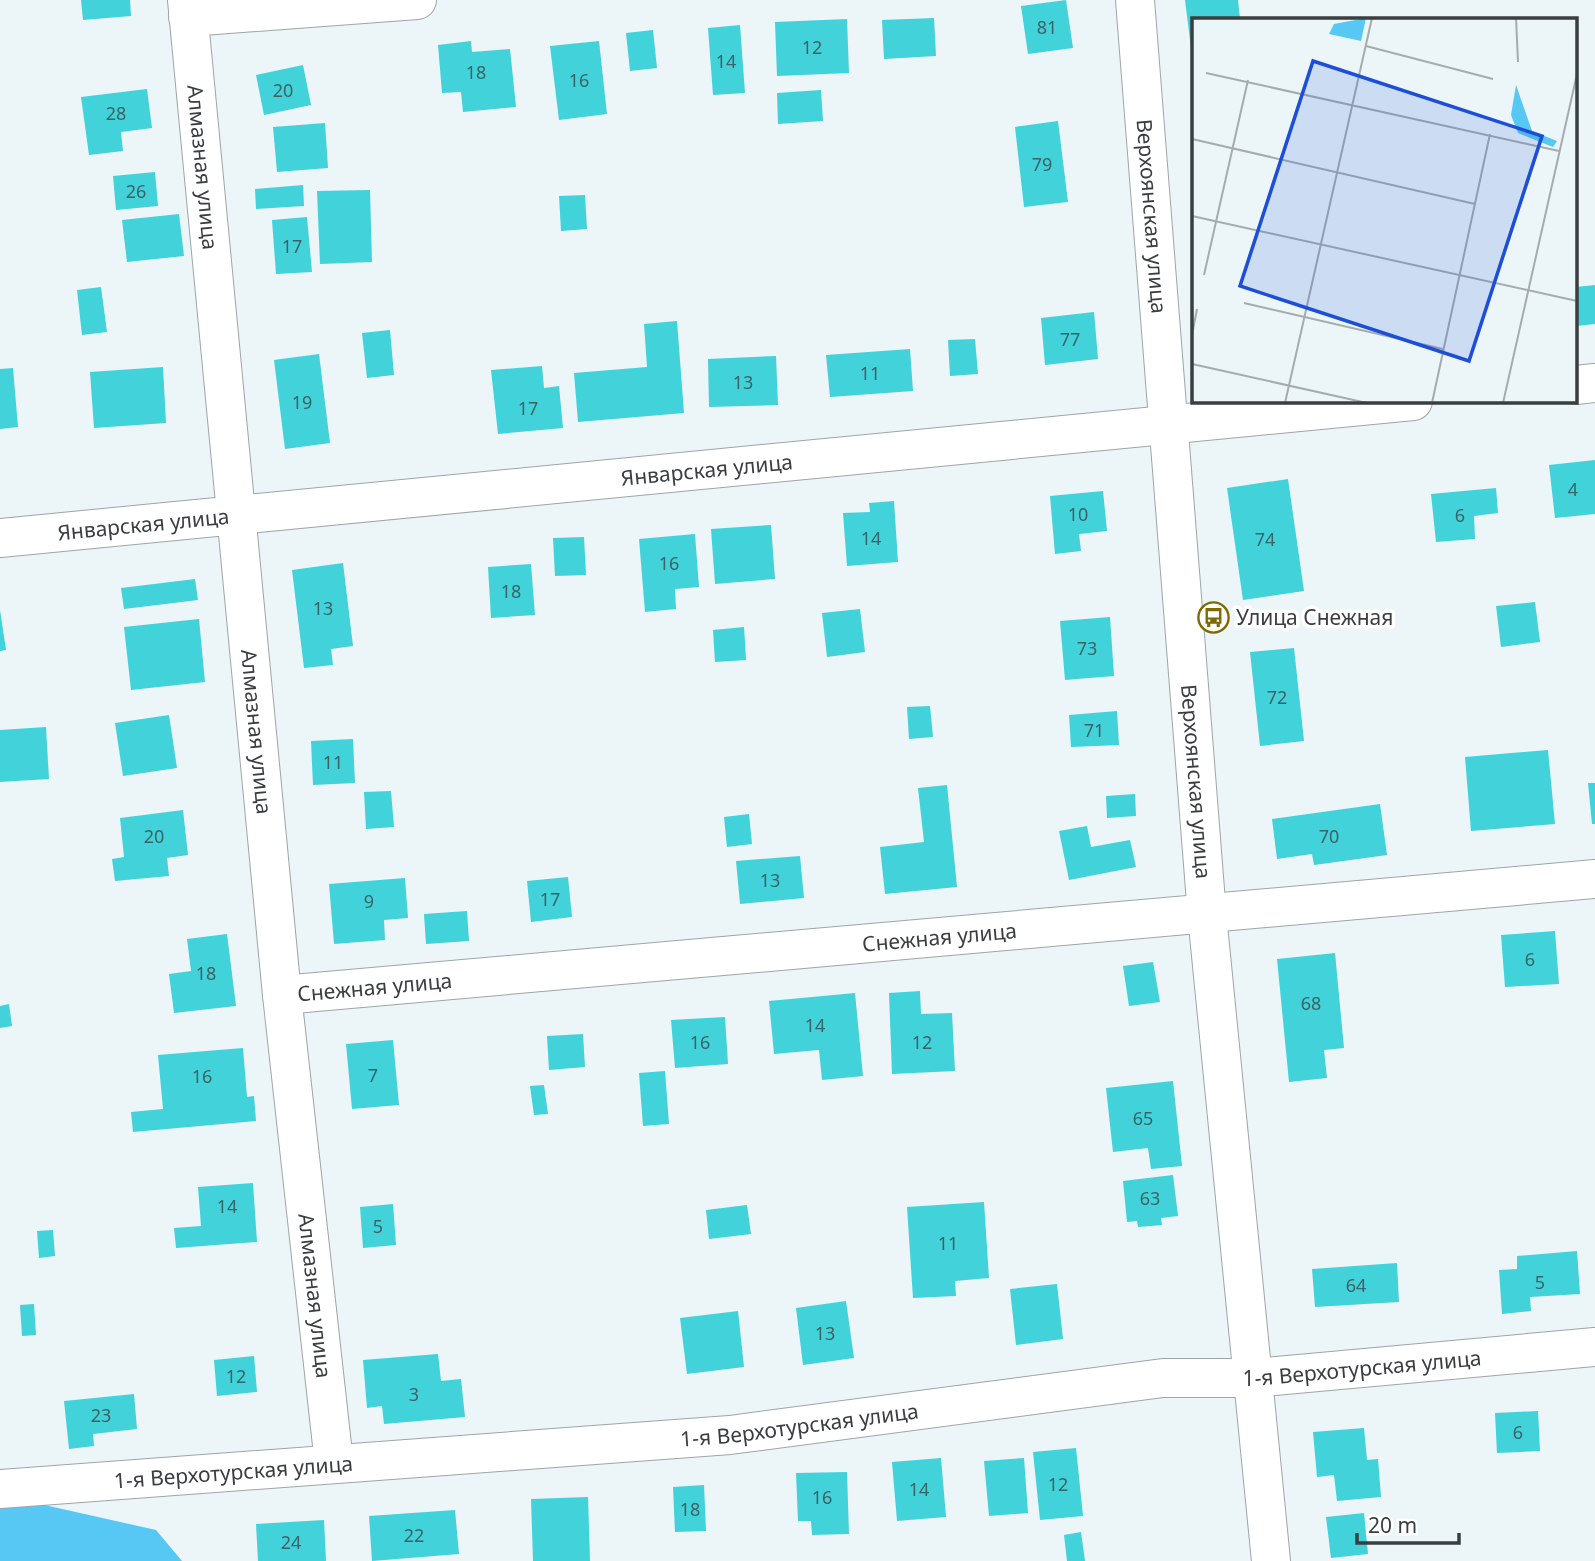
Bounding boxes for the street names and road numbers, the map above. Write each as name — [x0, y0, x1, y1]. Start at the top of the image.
street label: Алмазная улица — [181, 84, 225, 251]
street label: Верхоянская улица — [1130, 118, 1174, 315]
street label: Январская улица — [619, 447, 794, 492]
street label: Январская улица — [56, 502, 231, 546]
street label: Алмазная улица — [235, 648, 279, 815]
street label: Верхоянская улица — [1175, 683, 1218, 880]
street label: Снежная улица — [861, 916, 1018, 958]
street label: Снежная улица — [296, 966, 453, 1008]
street label: Алмазная улица — [292, 1212, 338, 1379]
street label: 1-я Верхотурская улица — [1242, 1343, 1482, 1392]
street label: 1-я Верхотурская улица — [679, 1396, 920, 1453]
street label: 1-я Верхотурская улица — [113, 1449, 354, 1495]

